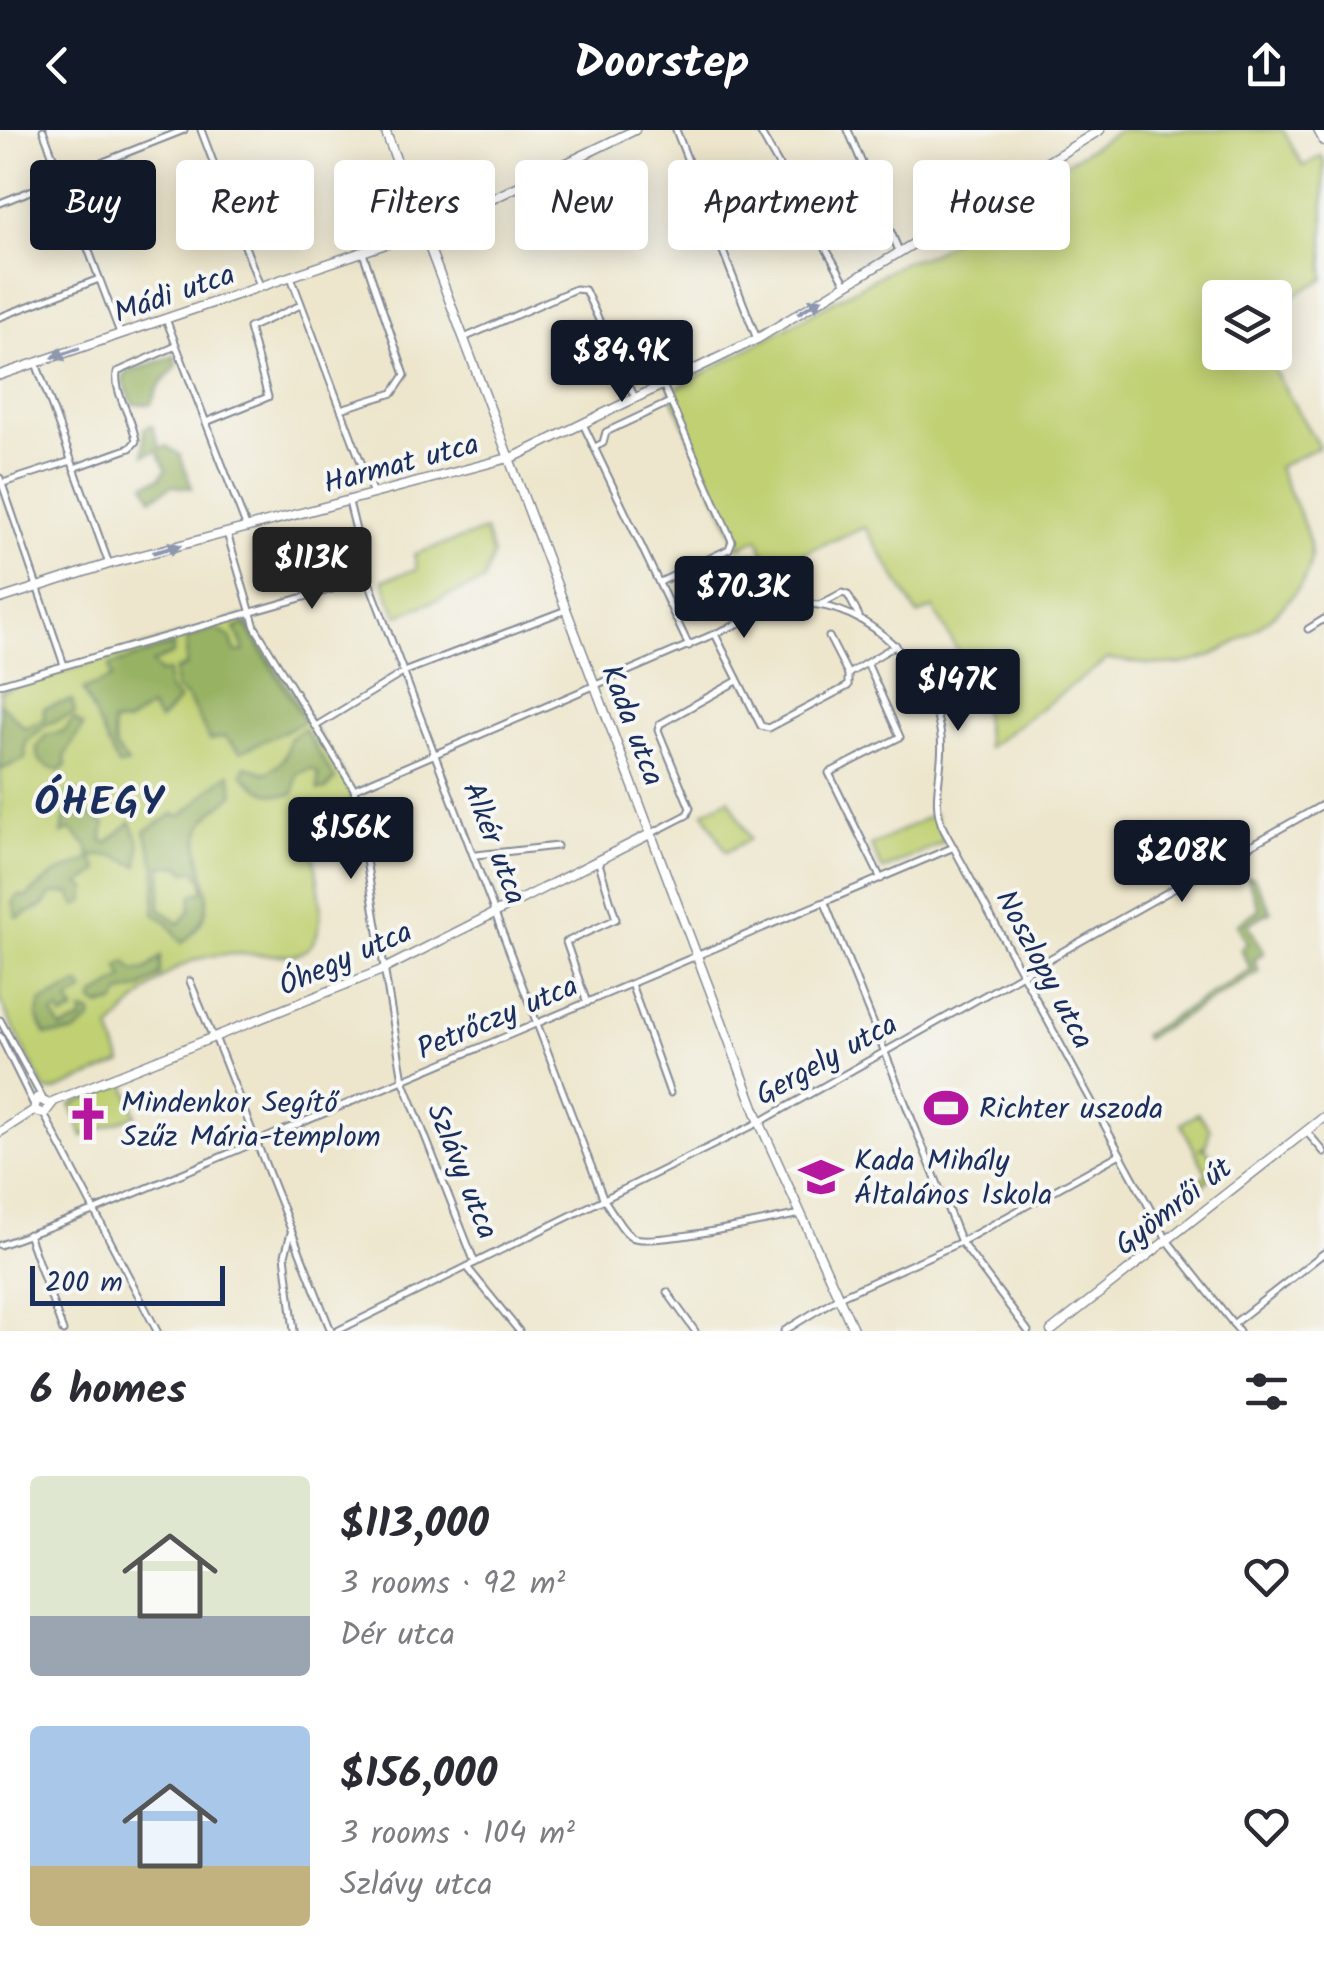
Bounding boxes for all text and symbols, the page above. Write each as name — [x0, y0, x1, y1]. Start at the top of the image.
text: Doorstep — [575, 29, 749, 101]
icon: back — [30, 38, 85, 93]
icon: share — [1239, 38, 1294, 93]
chip: Buy — [30, 160, 156, 250]
chip: Rent — [176, 160, 314, 250]
chip: Filters — [334, 160, 495, 250]
chip: New — [515, 160, 648, 250]
chip: Apartment — [668, 160, 893, 250]
chip: House — [913, 160, 1070, 250]
street label: Mádi utca — [108, 252, 242, 338]
map controls — [1202, 280, 1292, 370]
button: layers — [1202, 280, 1292, 370]
one-way arrow — [796, 298, 824, 315]
pin: $84.9K — [541, 320, 703, 405]
text: $84.9K — [573, 327, 671, 378]
one-way arrow — [51, 347, 81, 362]
street label: Harmat utca — [318, 421, 485, 509]
pin: $113K — [242, 527, 382, 612]
text: $113K — [274, 534, 350, 585]
one-way arrow — [152, 540, 183, 556]
pin: $70.3K — [663, 556, 825, 641]
text: $70.3K — [697, 563, 791, 614]
pin: $147K — [888, 649, 1028, 734]
text: $147K — [918, 656, 998, 707]
street label: Kada utca — [586, 658, 676, 793]
district label: ÓHEGY — [34, 772, 166, 836]
street label: Alkér utca — [448, 775, 539, 912]
pin: $156K — [281, 797, 421, 882]
text: $156K — [310, 804, 392, 855]
pin: $208K — [1112, 820, 1252, 905]
text: $208K — [1136, 827, 1228, 878]
street label: Noszlopy utca — [981, 882, 1105, 1058]
street label: Óhegy utca — [271, 909, 420, 1011]
street label: Petrőczy utca — [410, 963, 586, 1074]
street label: Gergely utca — [747, 1002, 907, 1120]
place label: Mindenkor Segítő Szűz Mária-templom — [121, 1080, 381, 1162]
sports icon: Richter uszoda — [922, 1084, 970, 1132]
place label: Richter uszoda — [979, 1086, 1163, 1134]
church icon: Mindenkor Segítő Szűz Mária-templom — [64, 1095, 112, 1143]
street label: Szlávy utca — [412, 1097, 510, 1247]
place label: Kada Mihály Általános Iskola — [854, 1138, 1052, 1220]
street label: Gyömrői út — [1105, 1146, 1244, 1269]
school or university icon: Kada Mihály Általános Iskola — [797, 1153, 845, 1201]
scale bar — [30, 1261, 225, 1306]
text: 200 m — [45, 1261, 123, 1306]
text: 6 homes — [30, 1358, 186, 1425]
icon: filters — [1239, 1364, 1294, 1419]
text: $113,000 — [340, 1492, 489, 1559]
icon: home — [110, 1516, 230, 1636]
icon: heart — [1239, 1549, 1294, 1604]
text: 3 rooms · 92 m² — [340, 1559, 565, 1610]
text: Dér utca — [340, 1610, 455, 1661]
text: $156,000 — [340, 1742, 497, 1809]
icon: home — [110, 1766, 230, 1886]
icon: heart — [1239, 1799, 1294, 1854]
text: 3 rooms · 104 m² — [340, 1809, 575, 1860]
text: Szlávy utca — [340, 1860, 492, 1911]

